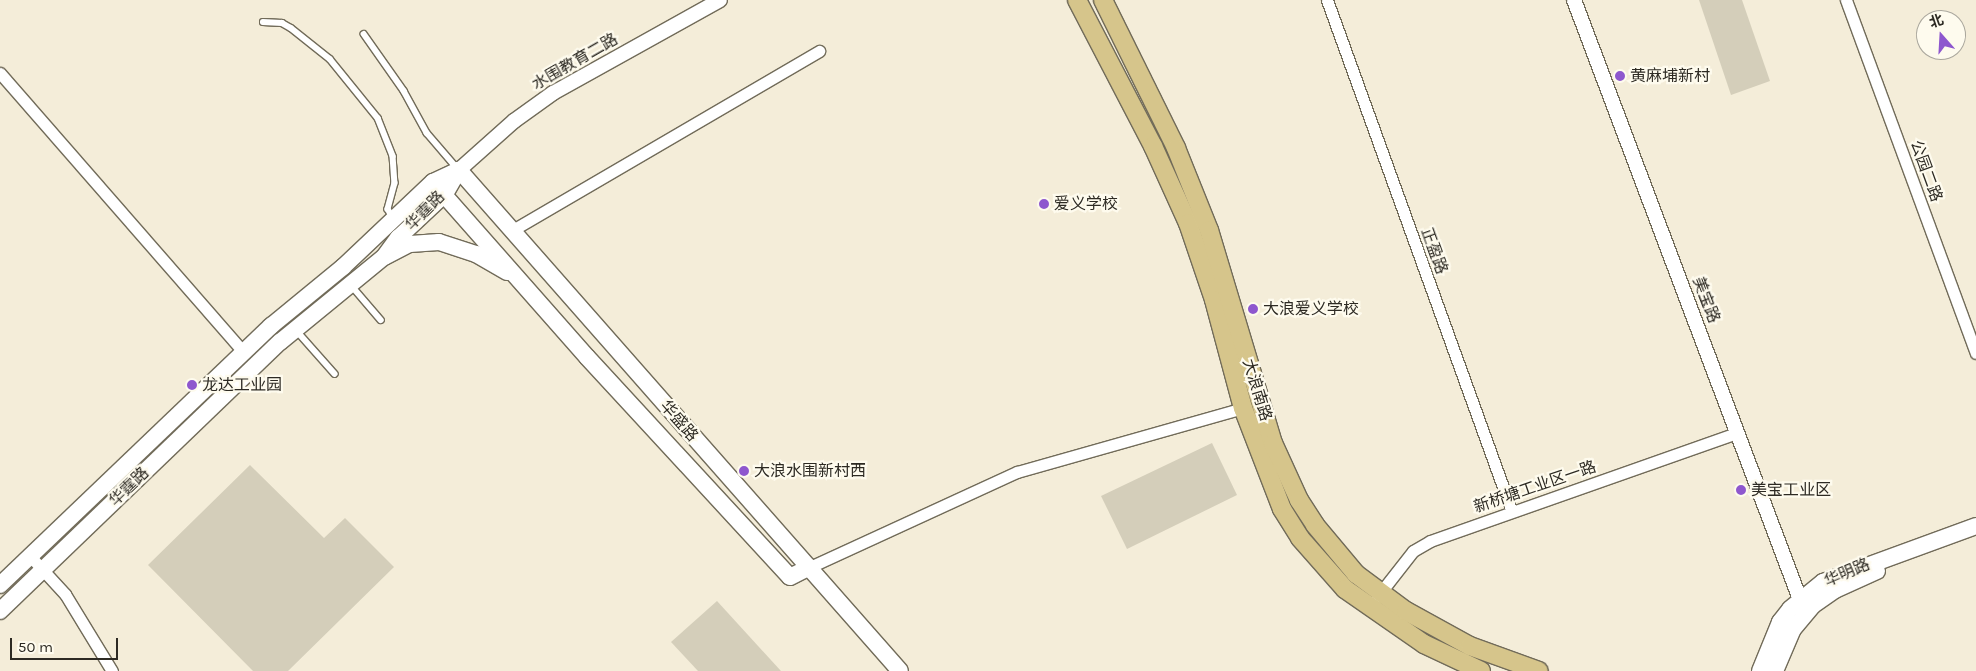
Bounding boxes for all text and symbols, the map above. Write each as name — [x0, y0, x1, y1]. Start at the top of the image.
north arrow — [1916, 10, 1966, 60]
text: 北 — [1927, 11, 1946, 32]
street label: 水围教育二路 — [529, 30, 621, 94]
place label: 黄麻埔新村 — [1630, 66, 1710, 86]
marker: 黄麻埔新村 — [1614, 70, 1626, 82]
street label: 公园二路 — [1906, 138, 1946, 204]
street label: 华霆路 — [401, 187, 449, 235]
place label: 爱义学校 — [1054, 194, 1118, 214]
marker: 爱义学校 — [1038, 198, 1050, 210]
street label: 正盈路 — [1417, 225, 1451, 277]
street label: 美宝路 — [1688, 274, 1724, 326]
place label: 大浪爱义学校 — [1263, 299, 1359, 319]
marker: 大浪爱义学校 — [1247, 303, 1259, 315]
street label: 大浪南路 — [1238, 357, 1276, 423]
place label: 龙达工业园 — [202, 375, 282, 395]
marker: 龙达工业园 — [186, 379, 198, 391]
street label: 华盛路 — [656, 397, 702, 445]
street label: 新桥塘工业区一路 — [1471, 457, 1599, 517]
place label: 大浪水围新村西 — [754, 461, 866, 481]
street label: 华霆路 — [105, 463, 153, 511]
marker: 大浪水围新村西 — [738, 465, 750, 477]
place label: 美宝工业区 — [1751, 480, 1831, 500]
marker: 美宝工业区 — [1735, 484, 1747, 496]
street label: 华明路 — [1821, 555, 1873, 591]
scale bar — [12, 628, 120, 660]
text: 50 m — [18, 638, 53, 656]

